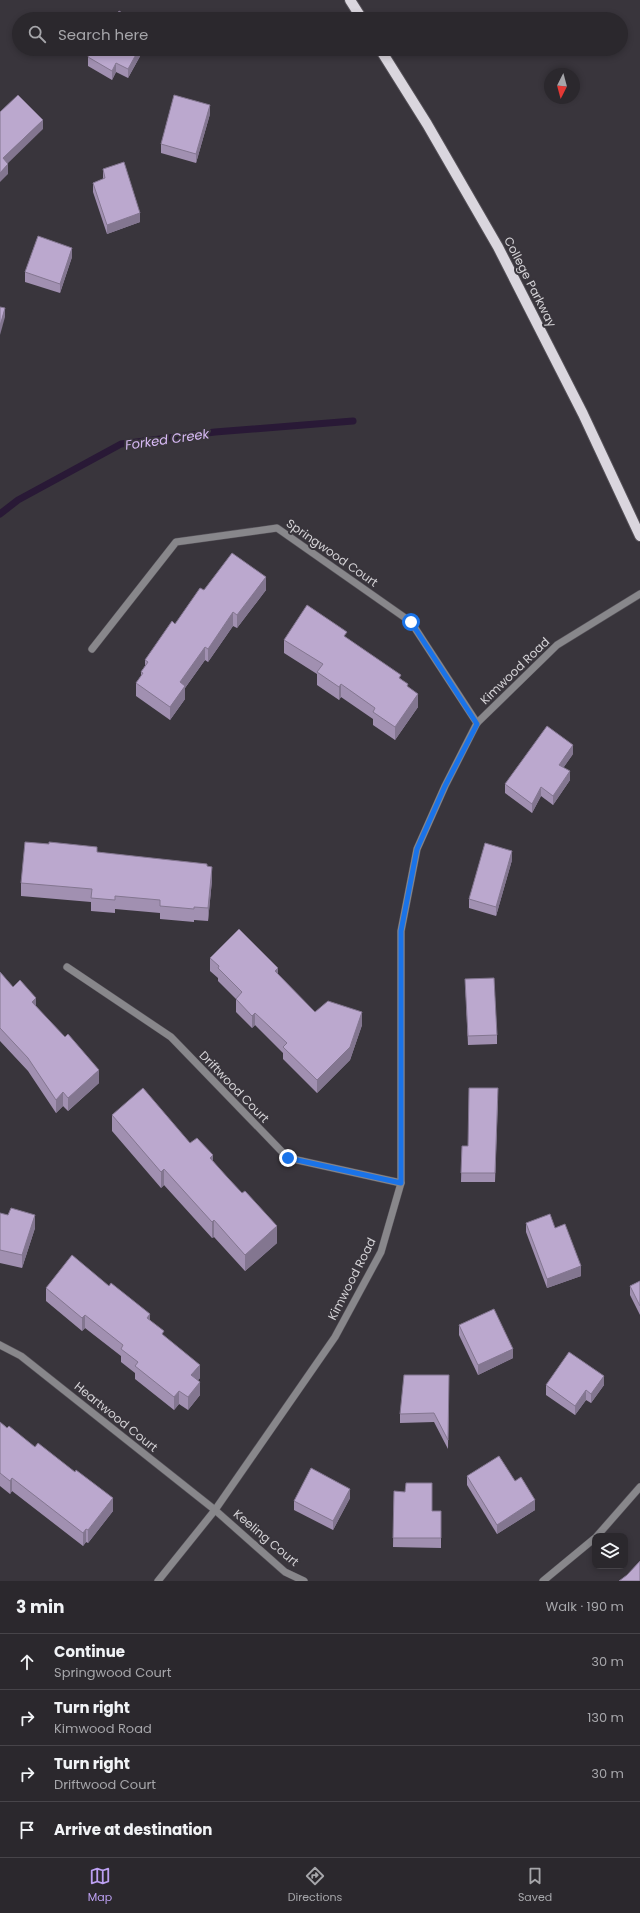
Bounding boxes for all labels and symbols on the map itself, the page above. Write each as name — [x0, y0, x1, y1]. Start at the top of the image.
north arrow — [544, 68, 580, 104]
street label: College Parkway — [500, 234, 561, 330]
water label: Forked Creek — [124, 424, 212, 455]
street label: Springwood Court — [283, 515, 382, 591]
route start — [402, 613, 420, 631]
street label: Kimwood Road — [476, 633, 553, 708]
street label: Driftwood Court — [196, 1047, 273, 1126]
route end — [279, 1149, 297, 1167]
street label: Kimwood Road — [324, 1235, 380, 1323]
street label: Heartwood Court — [71, 1378, 162, 1456]
street label: Keeling Court — [230, 1505, 303, 1570]

